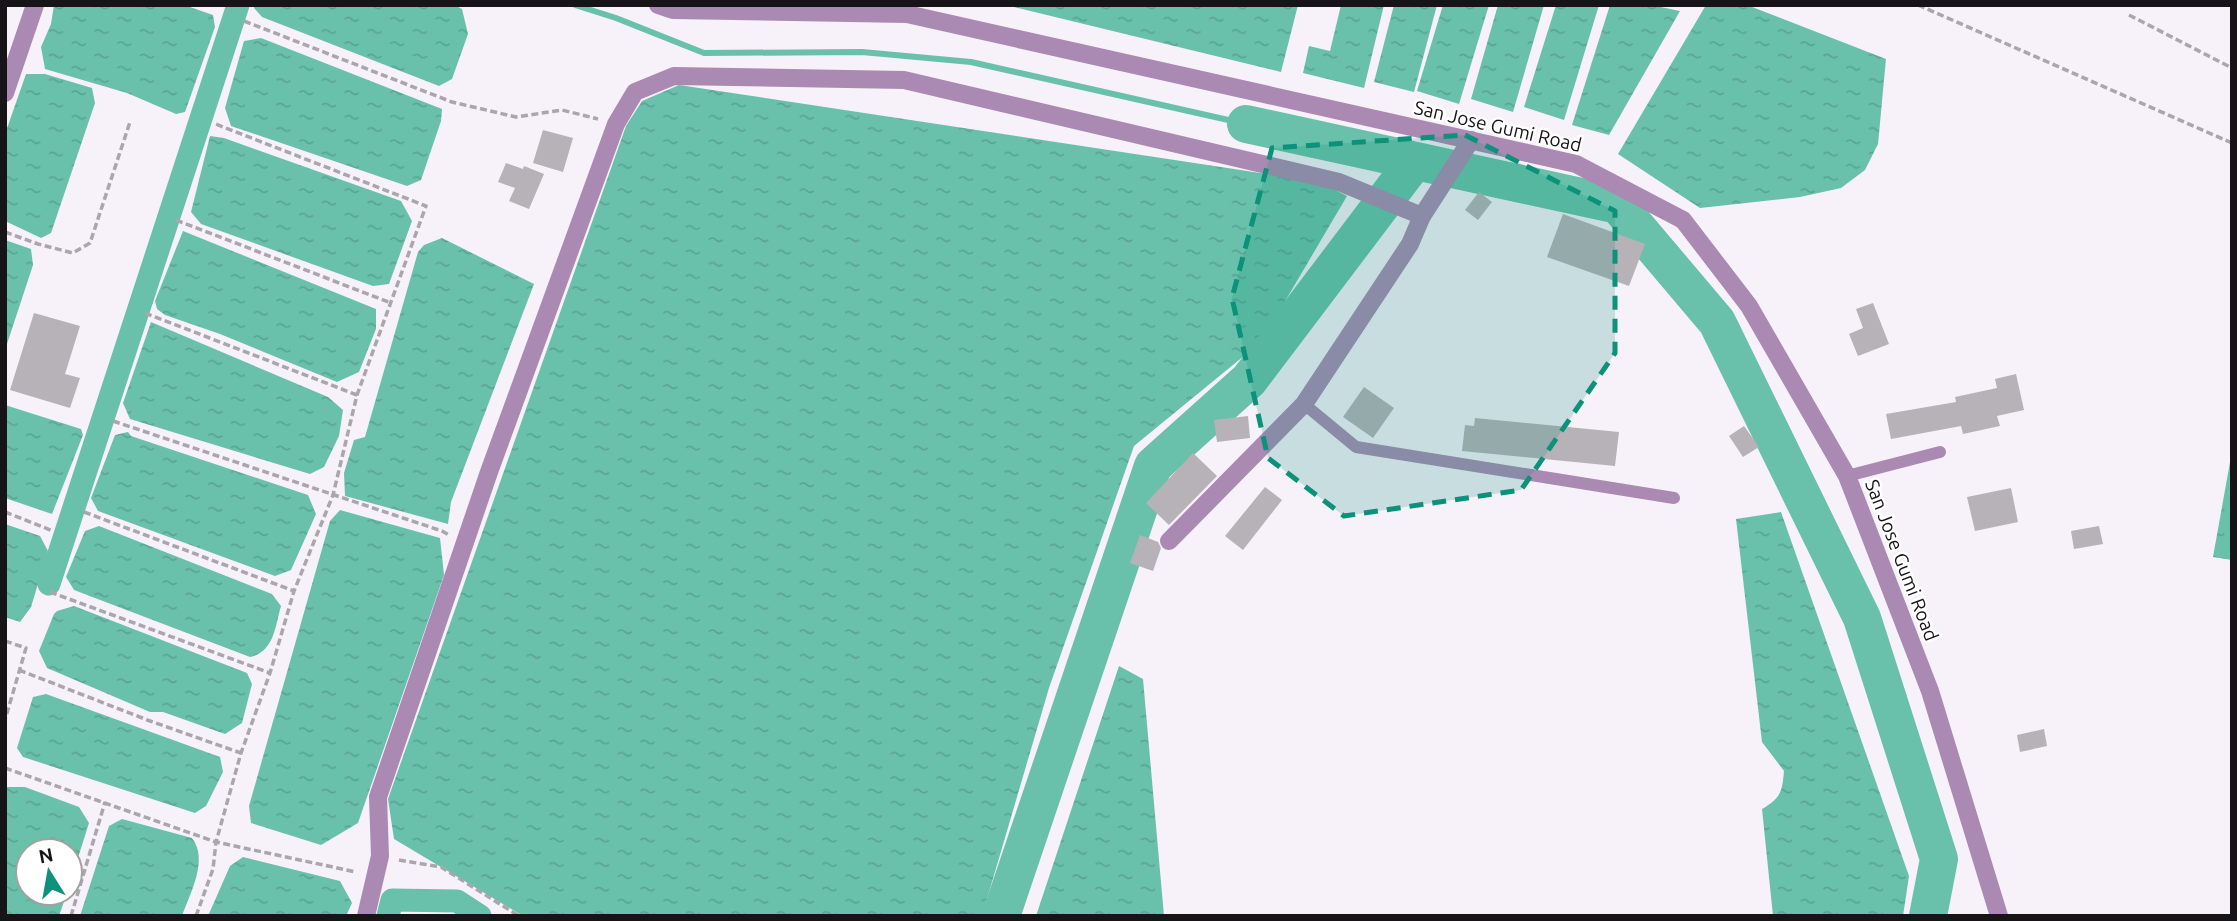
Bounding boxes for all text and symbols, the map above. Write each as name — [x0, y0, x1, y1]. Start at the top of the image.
street label: San Jose Gumi Road — [1412, 96, 1584, 156]
street label: San Jose Gumi Road — [1861, 476, 1943, 644]
north arrow — [14, 837, 84, 907]
text: N — [37, 843, 55, 867]

